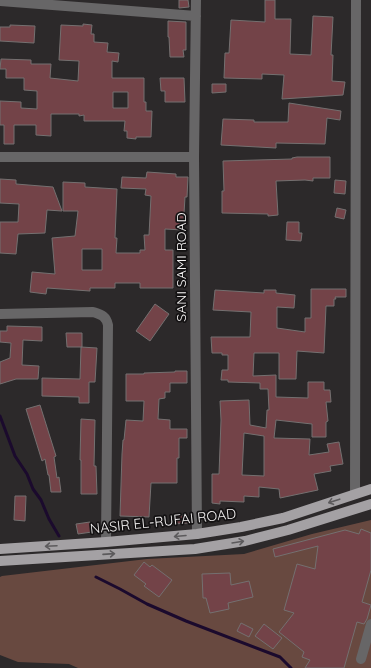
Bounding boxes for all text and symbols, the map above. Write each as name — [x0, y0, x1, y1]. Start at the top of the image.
street label: SANI SAMI ROAD — [172, 212, 190, 322]
one-way arrow — [328, 498, 341, 505]
street label: NASIR EL-RUFAI ROAD — [89, 504, 237, 538]
one-way arrow — [174, 532, 187, 539]
one-way arrow — [231, 538, 244, 546]
one-way arrow — [45, 542, 58, 549]
one-way arrow — [102, 551, 115, 558]

